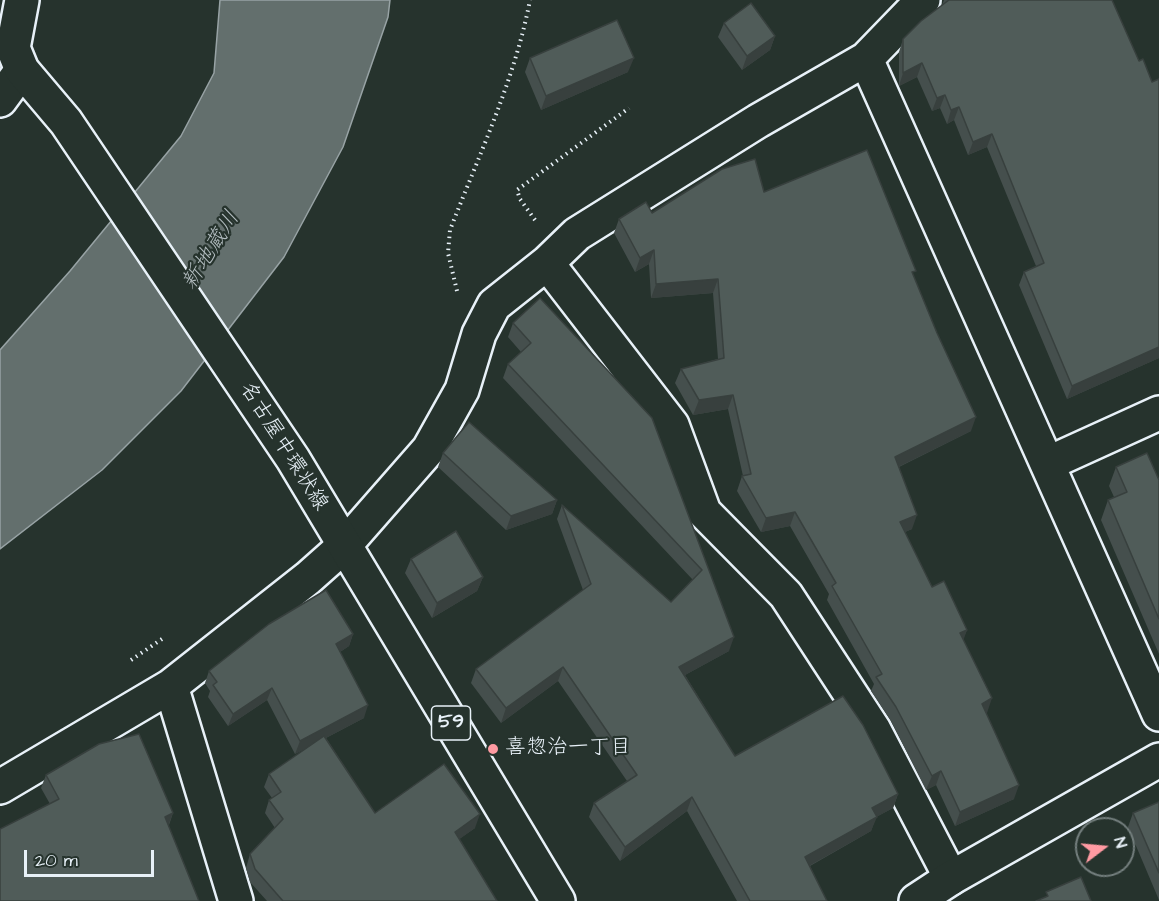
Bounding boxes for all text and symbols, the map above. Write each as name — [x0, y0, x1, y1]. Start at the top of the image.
water label: 新地蔵川 — [177, 207, 247, 295]
street label: 名古屋中環状線 — [233, 378, 333, 516]
road number: 59 — [432, 706, 470, 740]
place label: 喜惣治一丁目 — [505, 736, 631, 762]
marker: 喜惣治一丁目 — [486, 742, 500, 756]
north arrow — [1075, 817, 1135, 877]
text: N — [1108, 835, 1132, 850]
scale bar — [27, 838, 158, 876]
text: 20 m — [35, 848, 78, 873]

